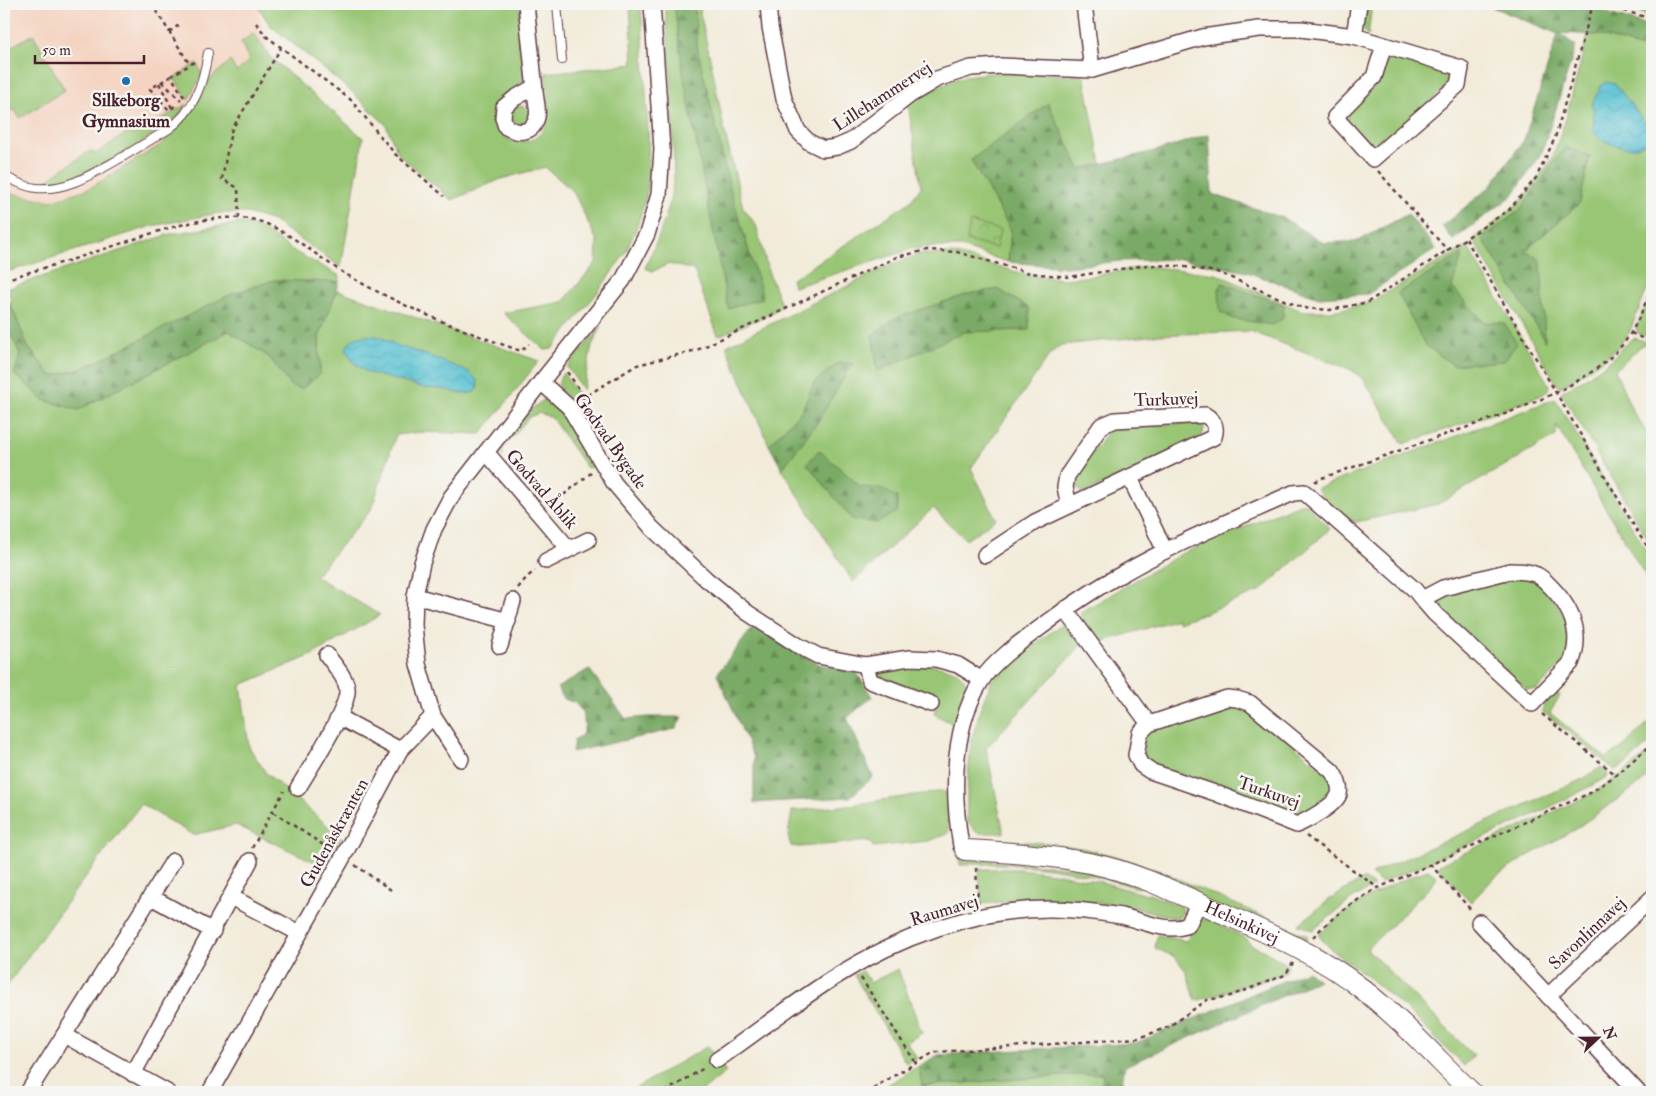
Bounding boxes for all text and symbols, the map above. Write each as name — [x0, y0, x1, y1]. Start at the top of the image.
scale bar — [35, 32, 144, 64]
text: 50 m — [42, 41, 71, 60]
street label: Lillehammervej — [829, 56, 936, 137]
marker: Silkeborg Gymnasium — [120, 75, 132, 87]
place label: Silkeborg Gymnasium — [82, 89, 171, 133]
street label: Turkuvej — [1133, 387, 1199, 412]
street label: Gødvad Bygade — [569, 389, 653, 494]
street label: Gødvad Åblik — [501, 445, 583, 534]
street label: Turkuvej — [1235, 771, 1303, 814]
street label: Gudenåskrænten — [295, 774, 374, 892]
street label: Raumavej — [907, 889, 981, 932]
street label: Savonlinnavej — [1544, 892, 1631, 975]
street label: Helsinkivej — [1201, 895, 1283, 949]
north arrow — [1574, 1014, 1624, 1064]
text: N — [1599, 1023, 1620, 1043]

